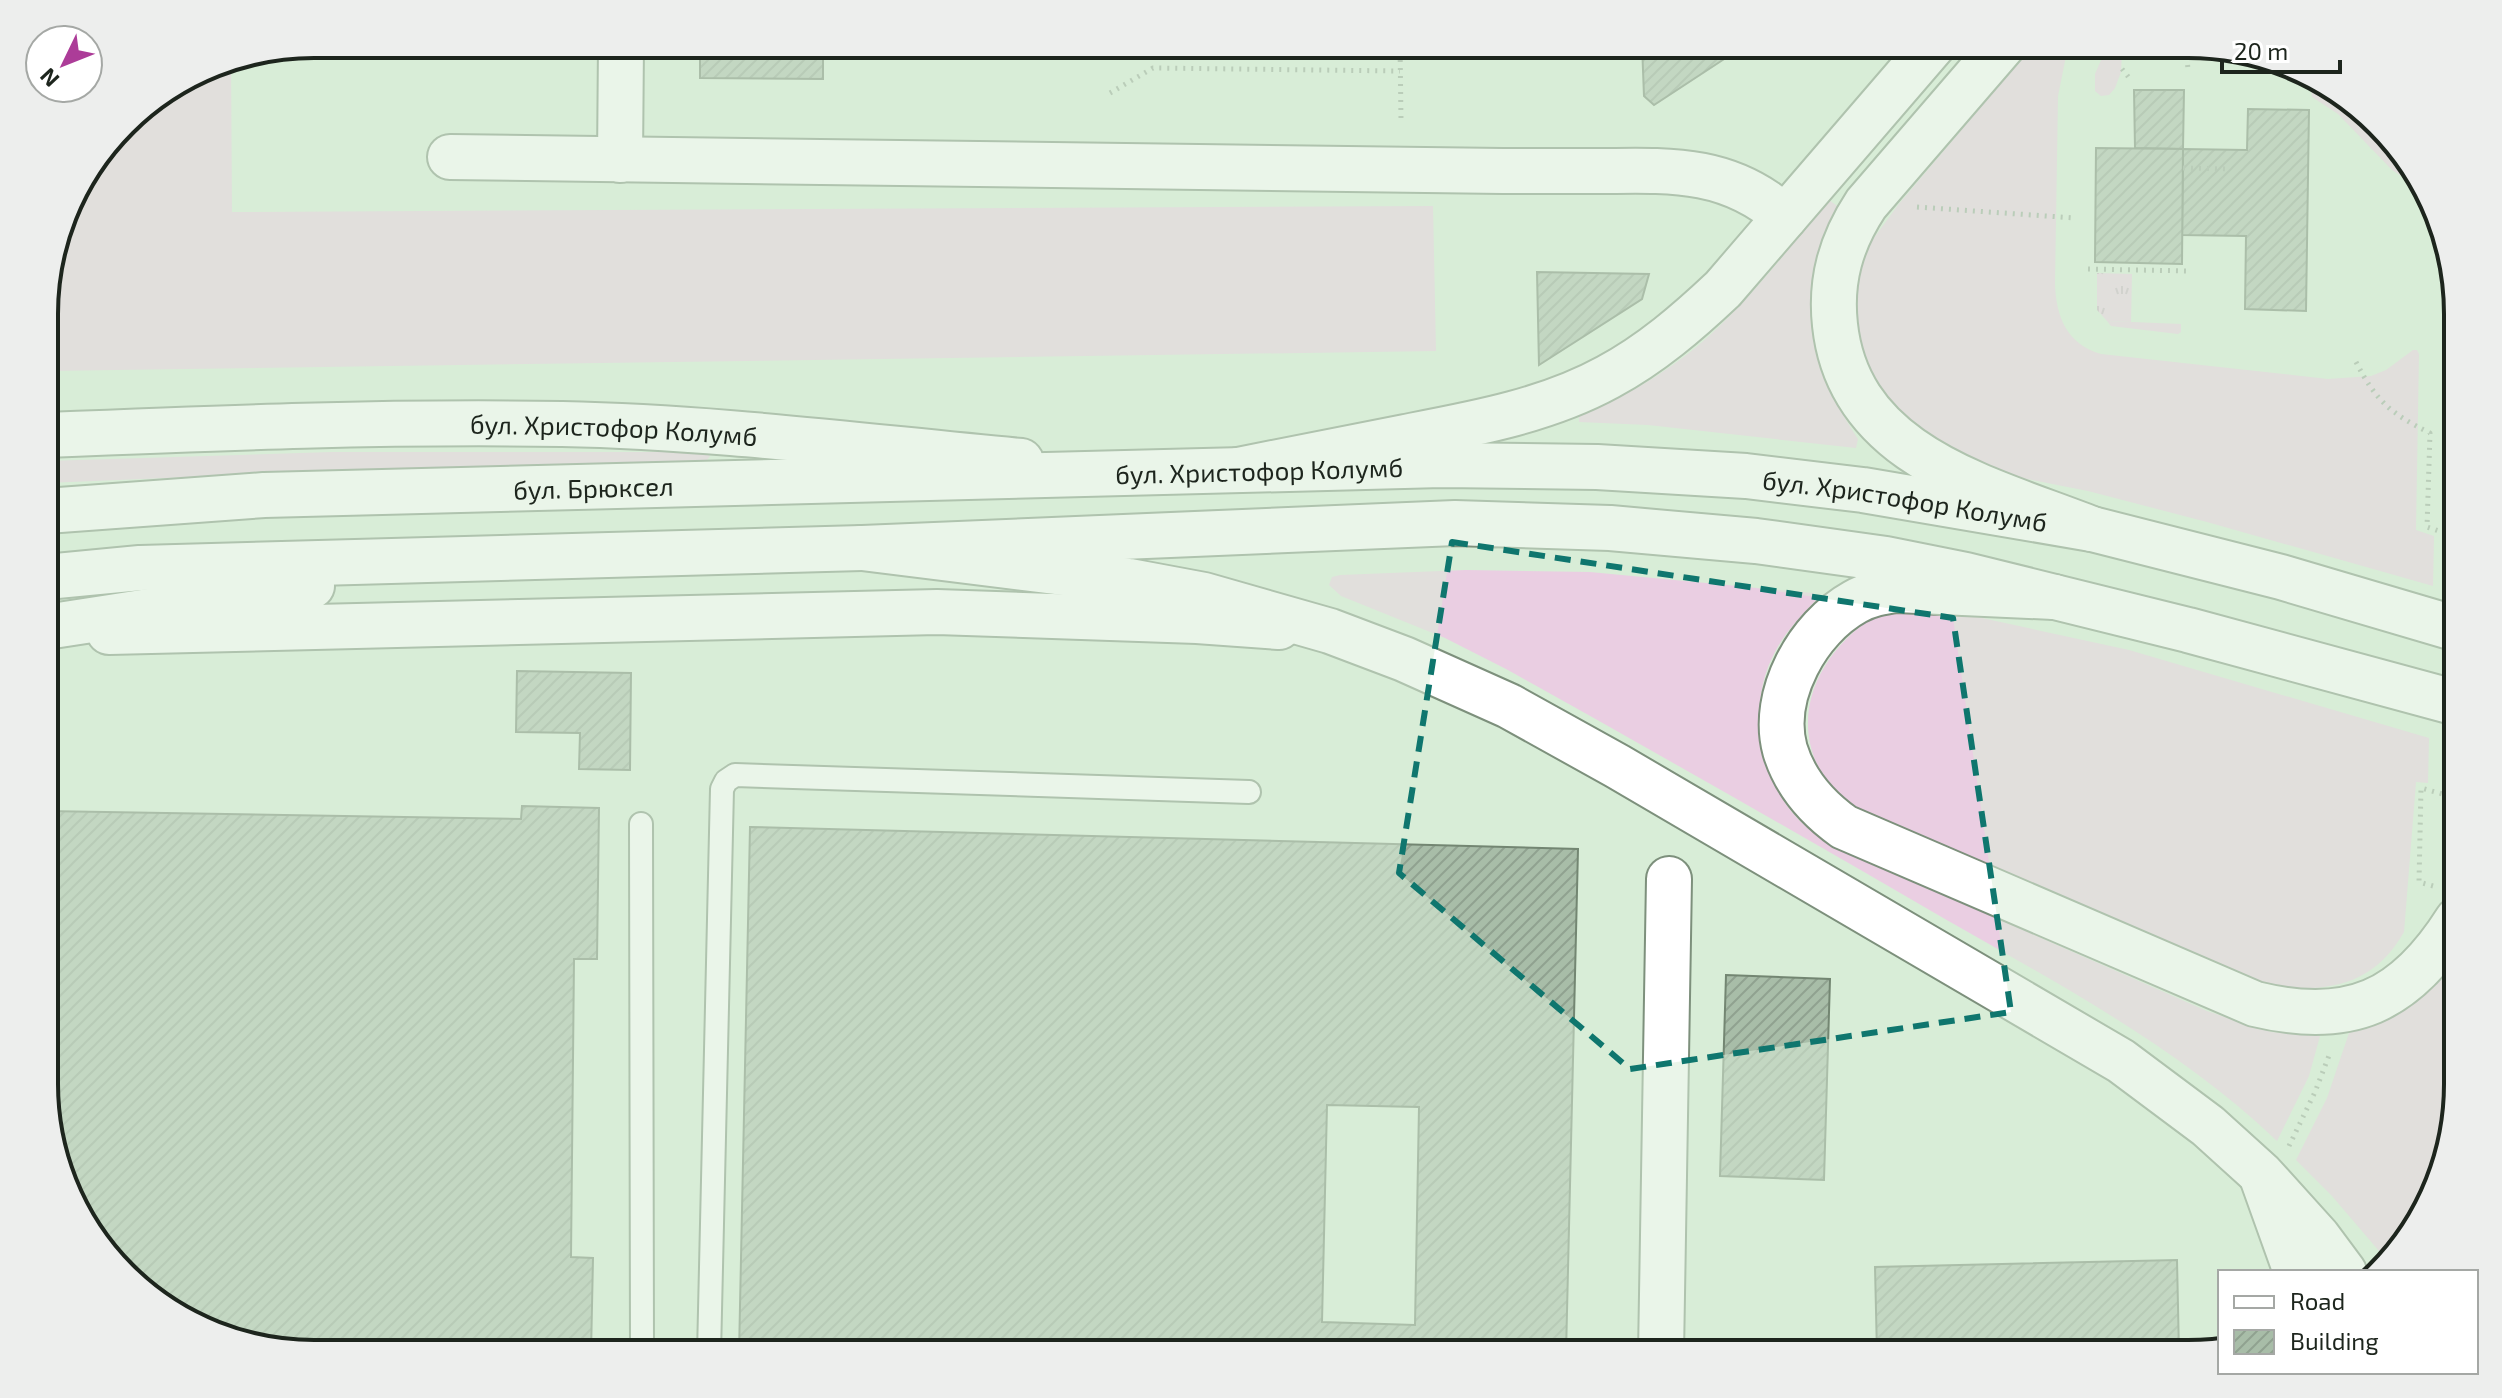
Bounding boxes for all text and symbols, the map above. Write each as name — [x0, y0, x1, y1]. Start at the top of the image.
north arrow — [24, 24, 104, 104]
scale bar — [2222, 24, 2340, 74]
text: 20 m — [2234, 36, 2288, 65]
text: N — [34, 64, 64, 93]
street label: бул. Христофор Колумб — [470, 408, 759, 451]
street label: бул. Христофор Колумб — [1115, 450, 1404, 489]
street label: бул. Христофор Колумб — [1761, 463, 2050, 537]
street label: бул. Брюксел — [513, 469, 674, 505]
legend — [2218, 1270, 2478, 1374]
text: Road — [2290, 1286, 2345, 1315]
text: Building — [2290, 1326, 2379, 1355]

